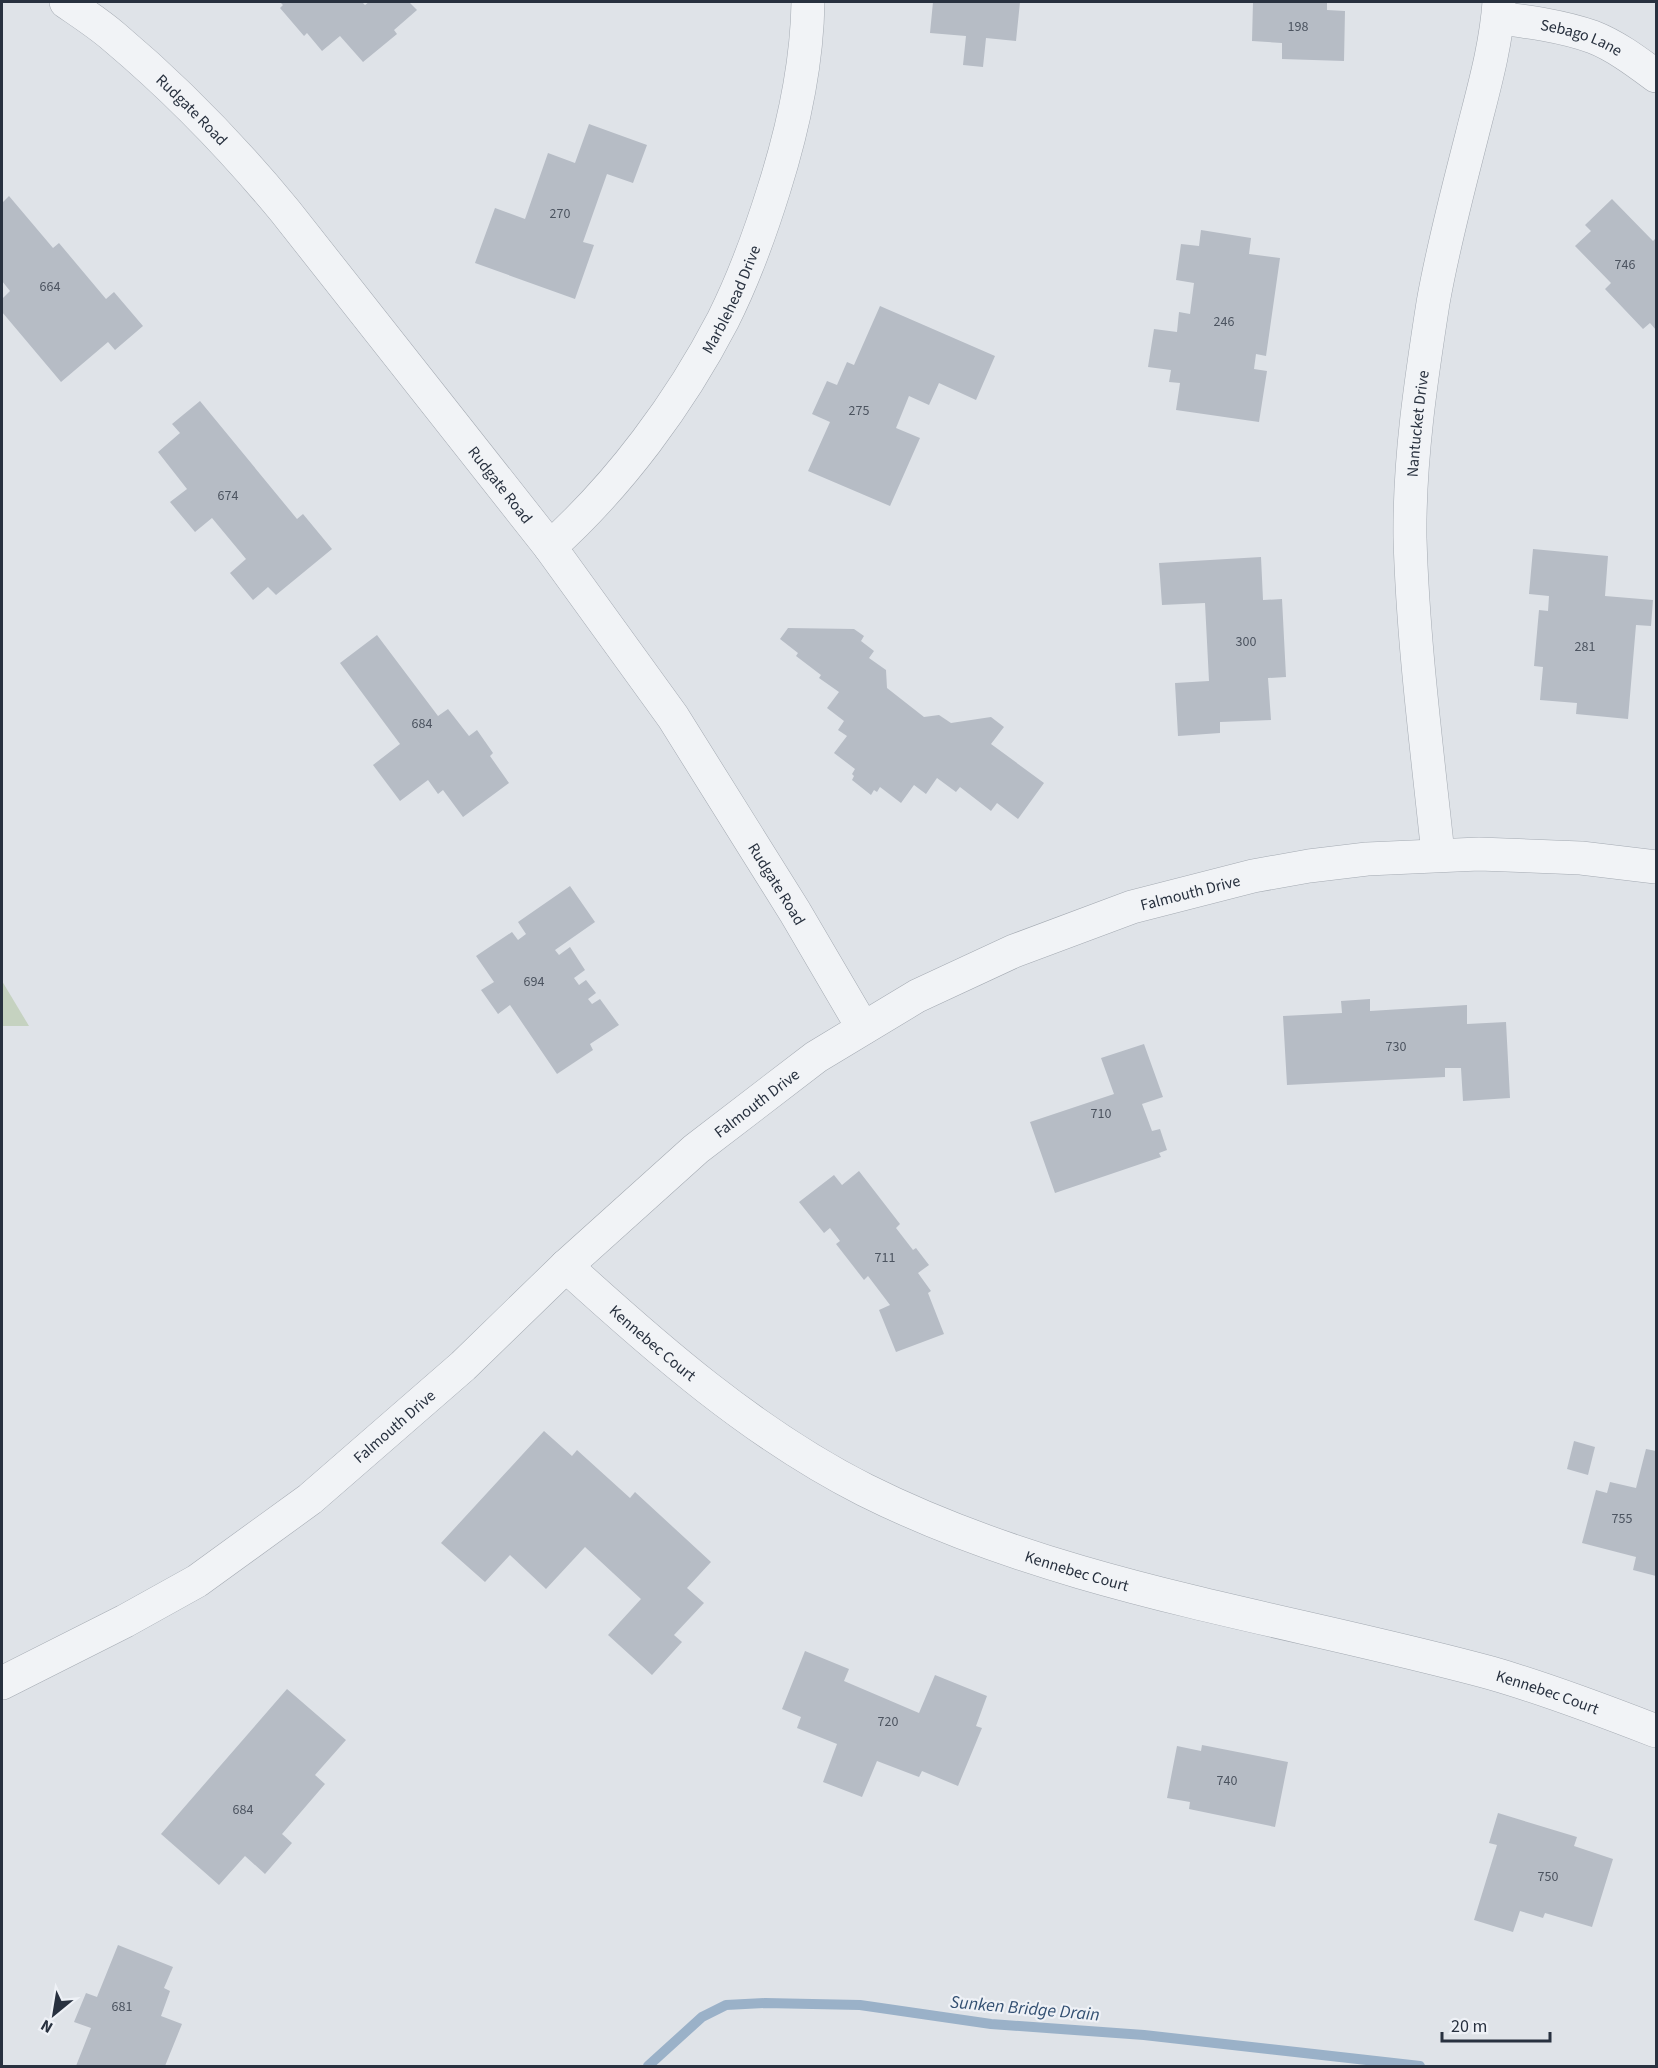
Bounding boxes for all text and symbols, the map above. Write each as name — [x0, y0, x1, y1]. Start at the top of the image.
street label: Sebago Lane — [1539, 14, 1626, 62]
house number: 198 — [1288, 17, 1308, 37]
street label: Rudgate Road — [151, 69, 232, 151]
house number: 270 — [550, 204, 570, 224]
street label: Marblehead Drive — [697, 242, 766, 358]
house number: 746 — [1615, 255, 1635, 275]
house number: 664 — [40, 277, 60, 297]
house number: 246 — [1214, 312, 1234, 332]
street label: Nantucket Drive — [1402, 369, 1435, 478]
house number: 275 — [849, 401, 869, 421]
street label: Rudgate Road — [462, 442, 537, 528]
house number: 674 — [218, 486, 238, 506]
house number: 300 — [1236, 632, 1256, 652]
house number: 281 — [1575, 637, 1595, 657]
house number: 684 — [412, 714, 432, 734]
street label: Rudgate Road — [742, 839, 810, 929]
street label: Falmouth Drive — [1138, 870, 1243, 916]
house number: 694 — [524, 972, 544, 992]
house number: 730 — [1386, 1037, 1406, 1057]
street label: Falmouth Drive — [710, 1064, 804, 1143]
house number: 710 — [1091, 1104, 1111, 1124]
house number: 711 — [875, 1248, 895, 1268]
street label: Kennebec Court — [604, 1300, 701, 1387]
street label: Falmouth Drive — [349, 1385, 440, 1469]
house number: 755 — [1612, 1509, 1632, 1529]
street label: Kennebec Court — [1022, 1546, 1132, 1597]
street label: Kennebec Court — [1493, 1665, 1602, 1720]
house number: 720 — [878, 1712, 898, 1732]
house number: 740 — [1217, 1771, 1237, 1791]
house number: 684 — [233, 1800, 253, 1820]
house number: 750 — [1538, 1867, 1558, 1887]
north arrow — [24, 1984, 84, 2044]
water label: Sunken Bridge Drain — [949, 1990, 1101, 2027]
house number: 681 — [112, 1997, 132, 2017]
scale bar — [1442, 2005, 1550, 2043]
text: N — [37, 2014, 57, 2038]
text: 20 m — [1451, 2014, 1487, 2039]

